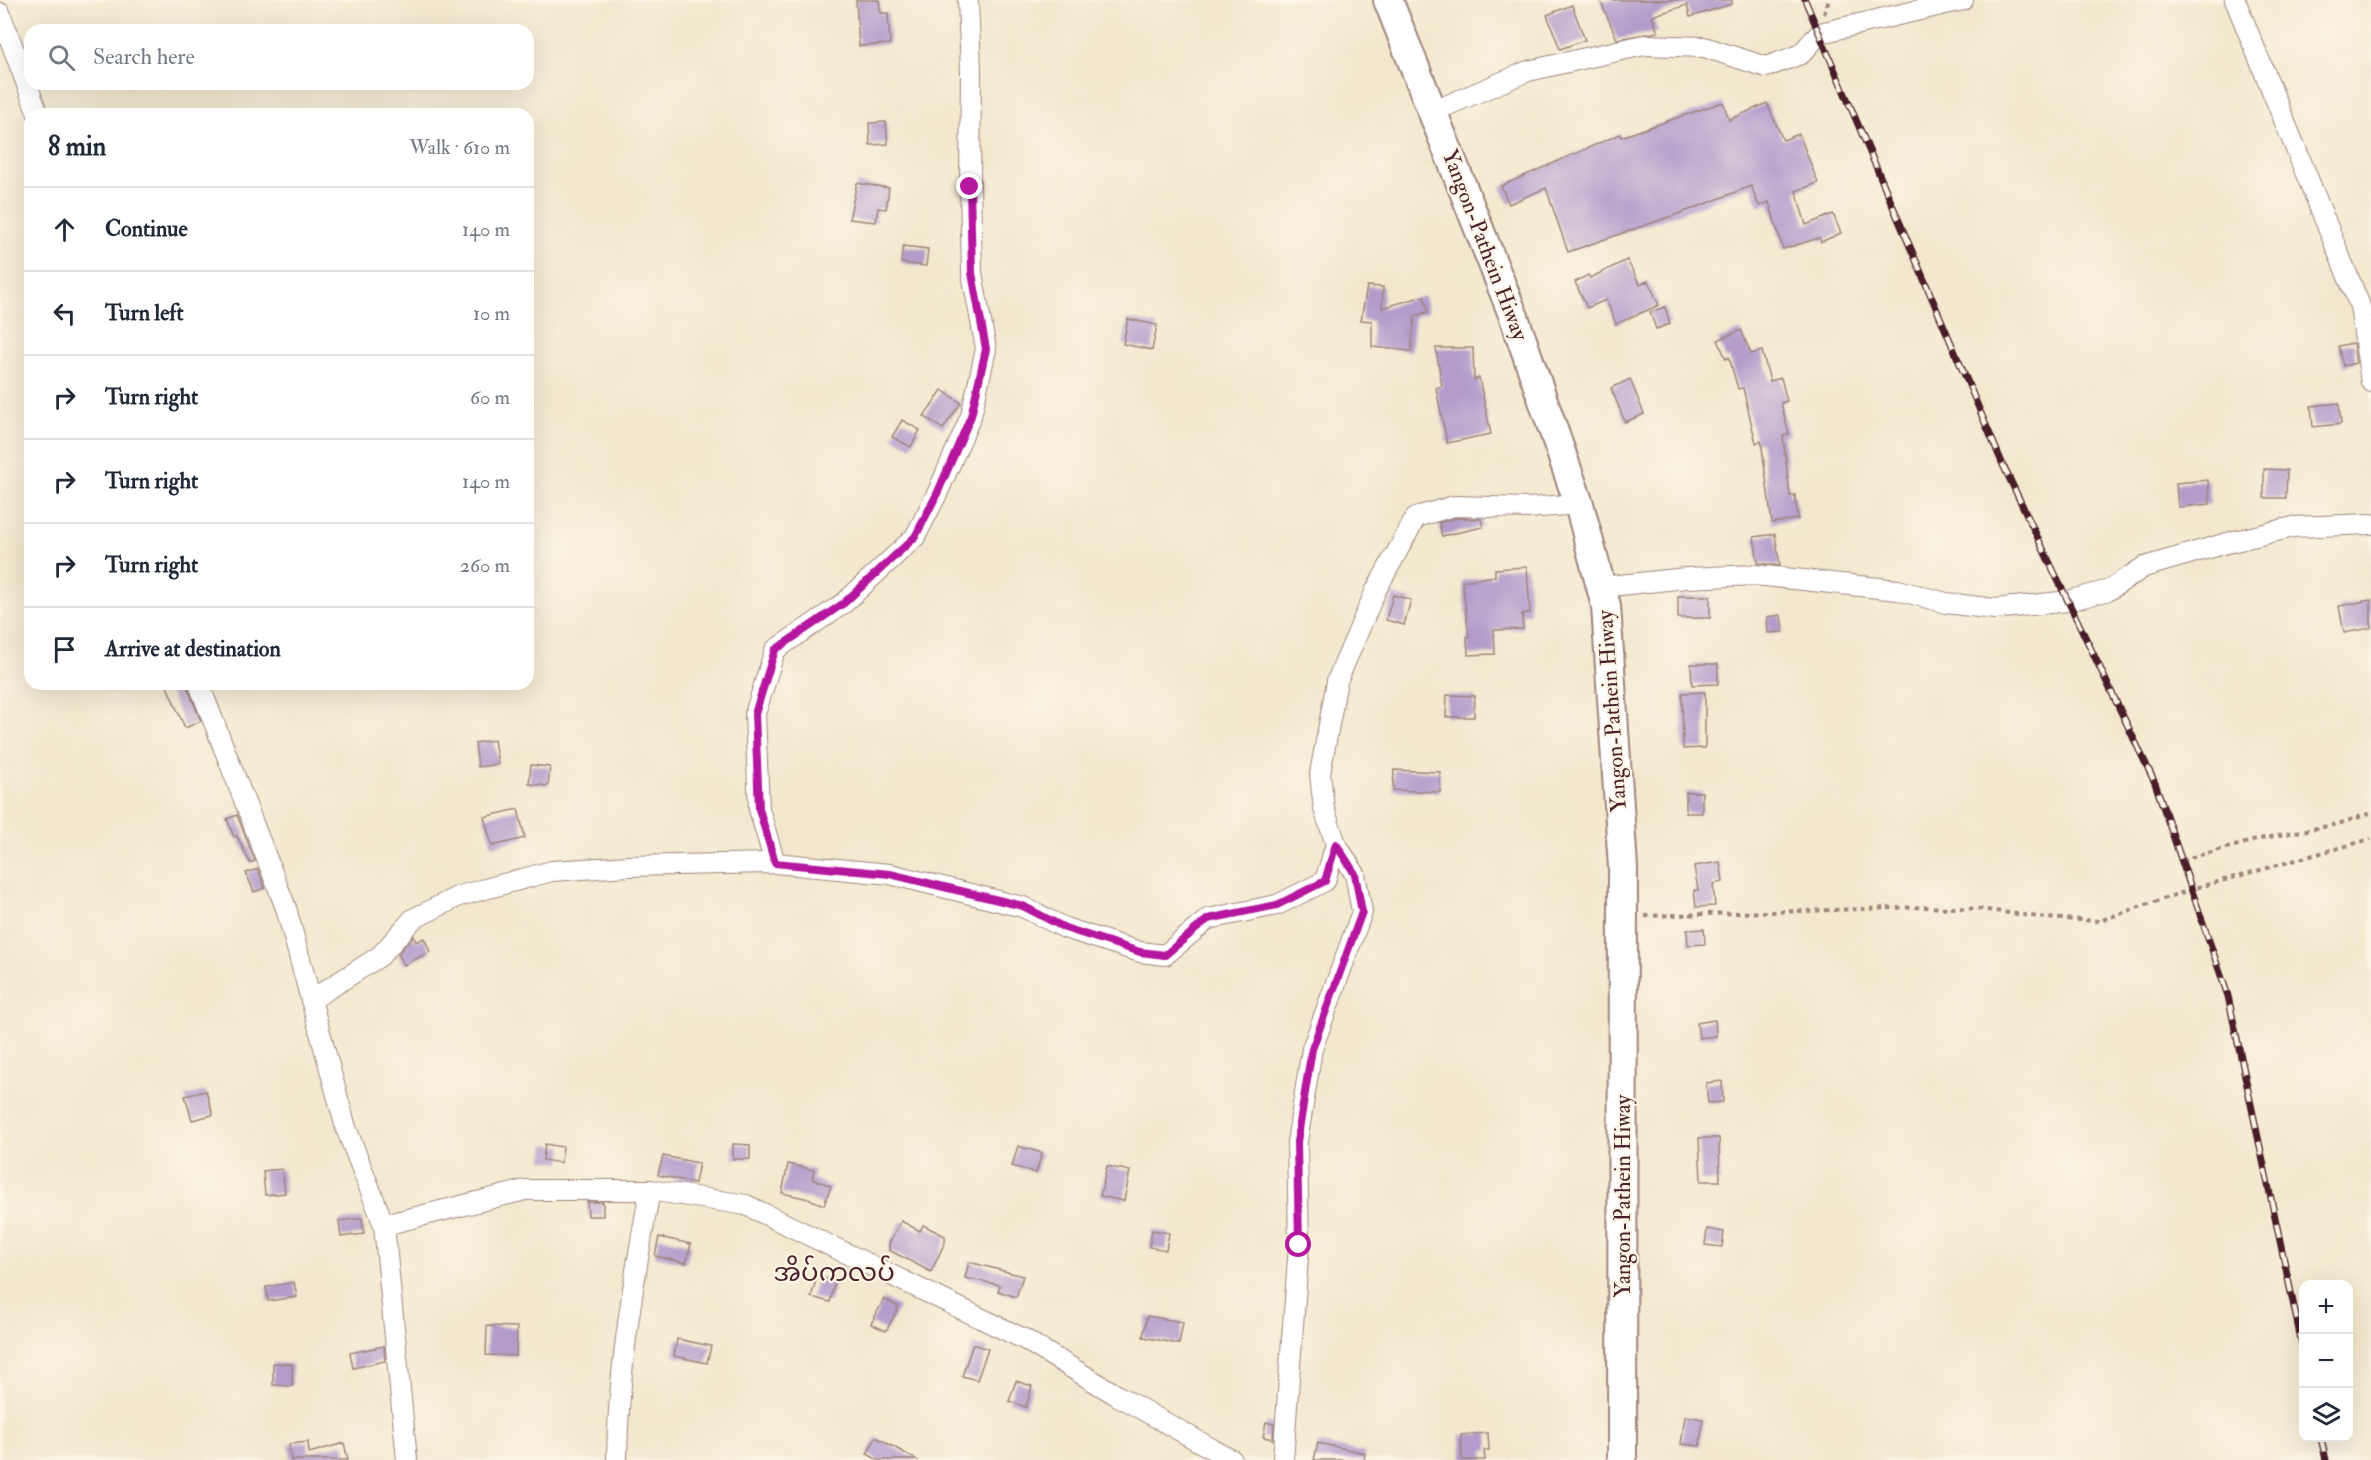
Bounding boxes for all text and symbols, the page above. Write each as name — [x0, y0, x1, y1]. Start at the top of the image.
search box — [24, 24, 534, 90]
icon: search — [45, 41, 78, 74]
text: Search here — [93, 43, 195, 71]
text: 8 min — [48, 131, 106, 163]
text: Walk · 610 m — [409, 135, 510, 160]
street label: Yangon-Pathein Hiway — [1436, 146, 1534, 345]
route end — [956, 173, 982, 199]
icon: ahead — [48, 213, 81, 246]
text: Continue — [105, 215, 188, 243]
text: 140 m — [462, 217, 510, 242]
icon: left — [48, 297, 81, 330]
text: Turn left — [105, 299, 184, 327]
text: 10 m — [473, 301, 510, 326]
icon: right — [48, 381, 81, 414]
text: Turn right — [105, 383, 198, 411]
text: 60 m — [470, 385, 510, 410]
icon: right — [48, 465, 81, 498]
text: Turn right — [105, 467, 198, 495]
text: 140 m — [462, 469, 510, 494]
icon: right — [48, 549, 81, 582]
text: Turn right — [105, 551, 198, 579]
text: 260 m — [460, 553, 510, 578]
street label: Yangon-Pathein Hiway — [1591, 609, 1633, 813]
icon: arrive — [48, 633, 81, 666]
text: Arrive at destination — [105, 635, 281, 663]
street label: Yangon-Pathein Hiway — [1609, 1094, 1637, 1297]
route start — [1285, 1231, 1311, 1257]
district label: အိပ်ကလပ် — [773, 1255, 895, 1289]
map controls — [2299, 1280, 2353, 1442]
button: + — [2299, 1280, 2353, 1334]
button: − — [2299, 1334, 2353, 1388]
button: layers — [2299, 1388, 2353, 1442]

